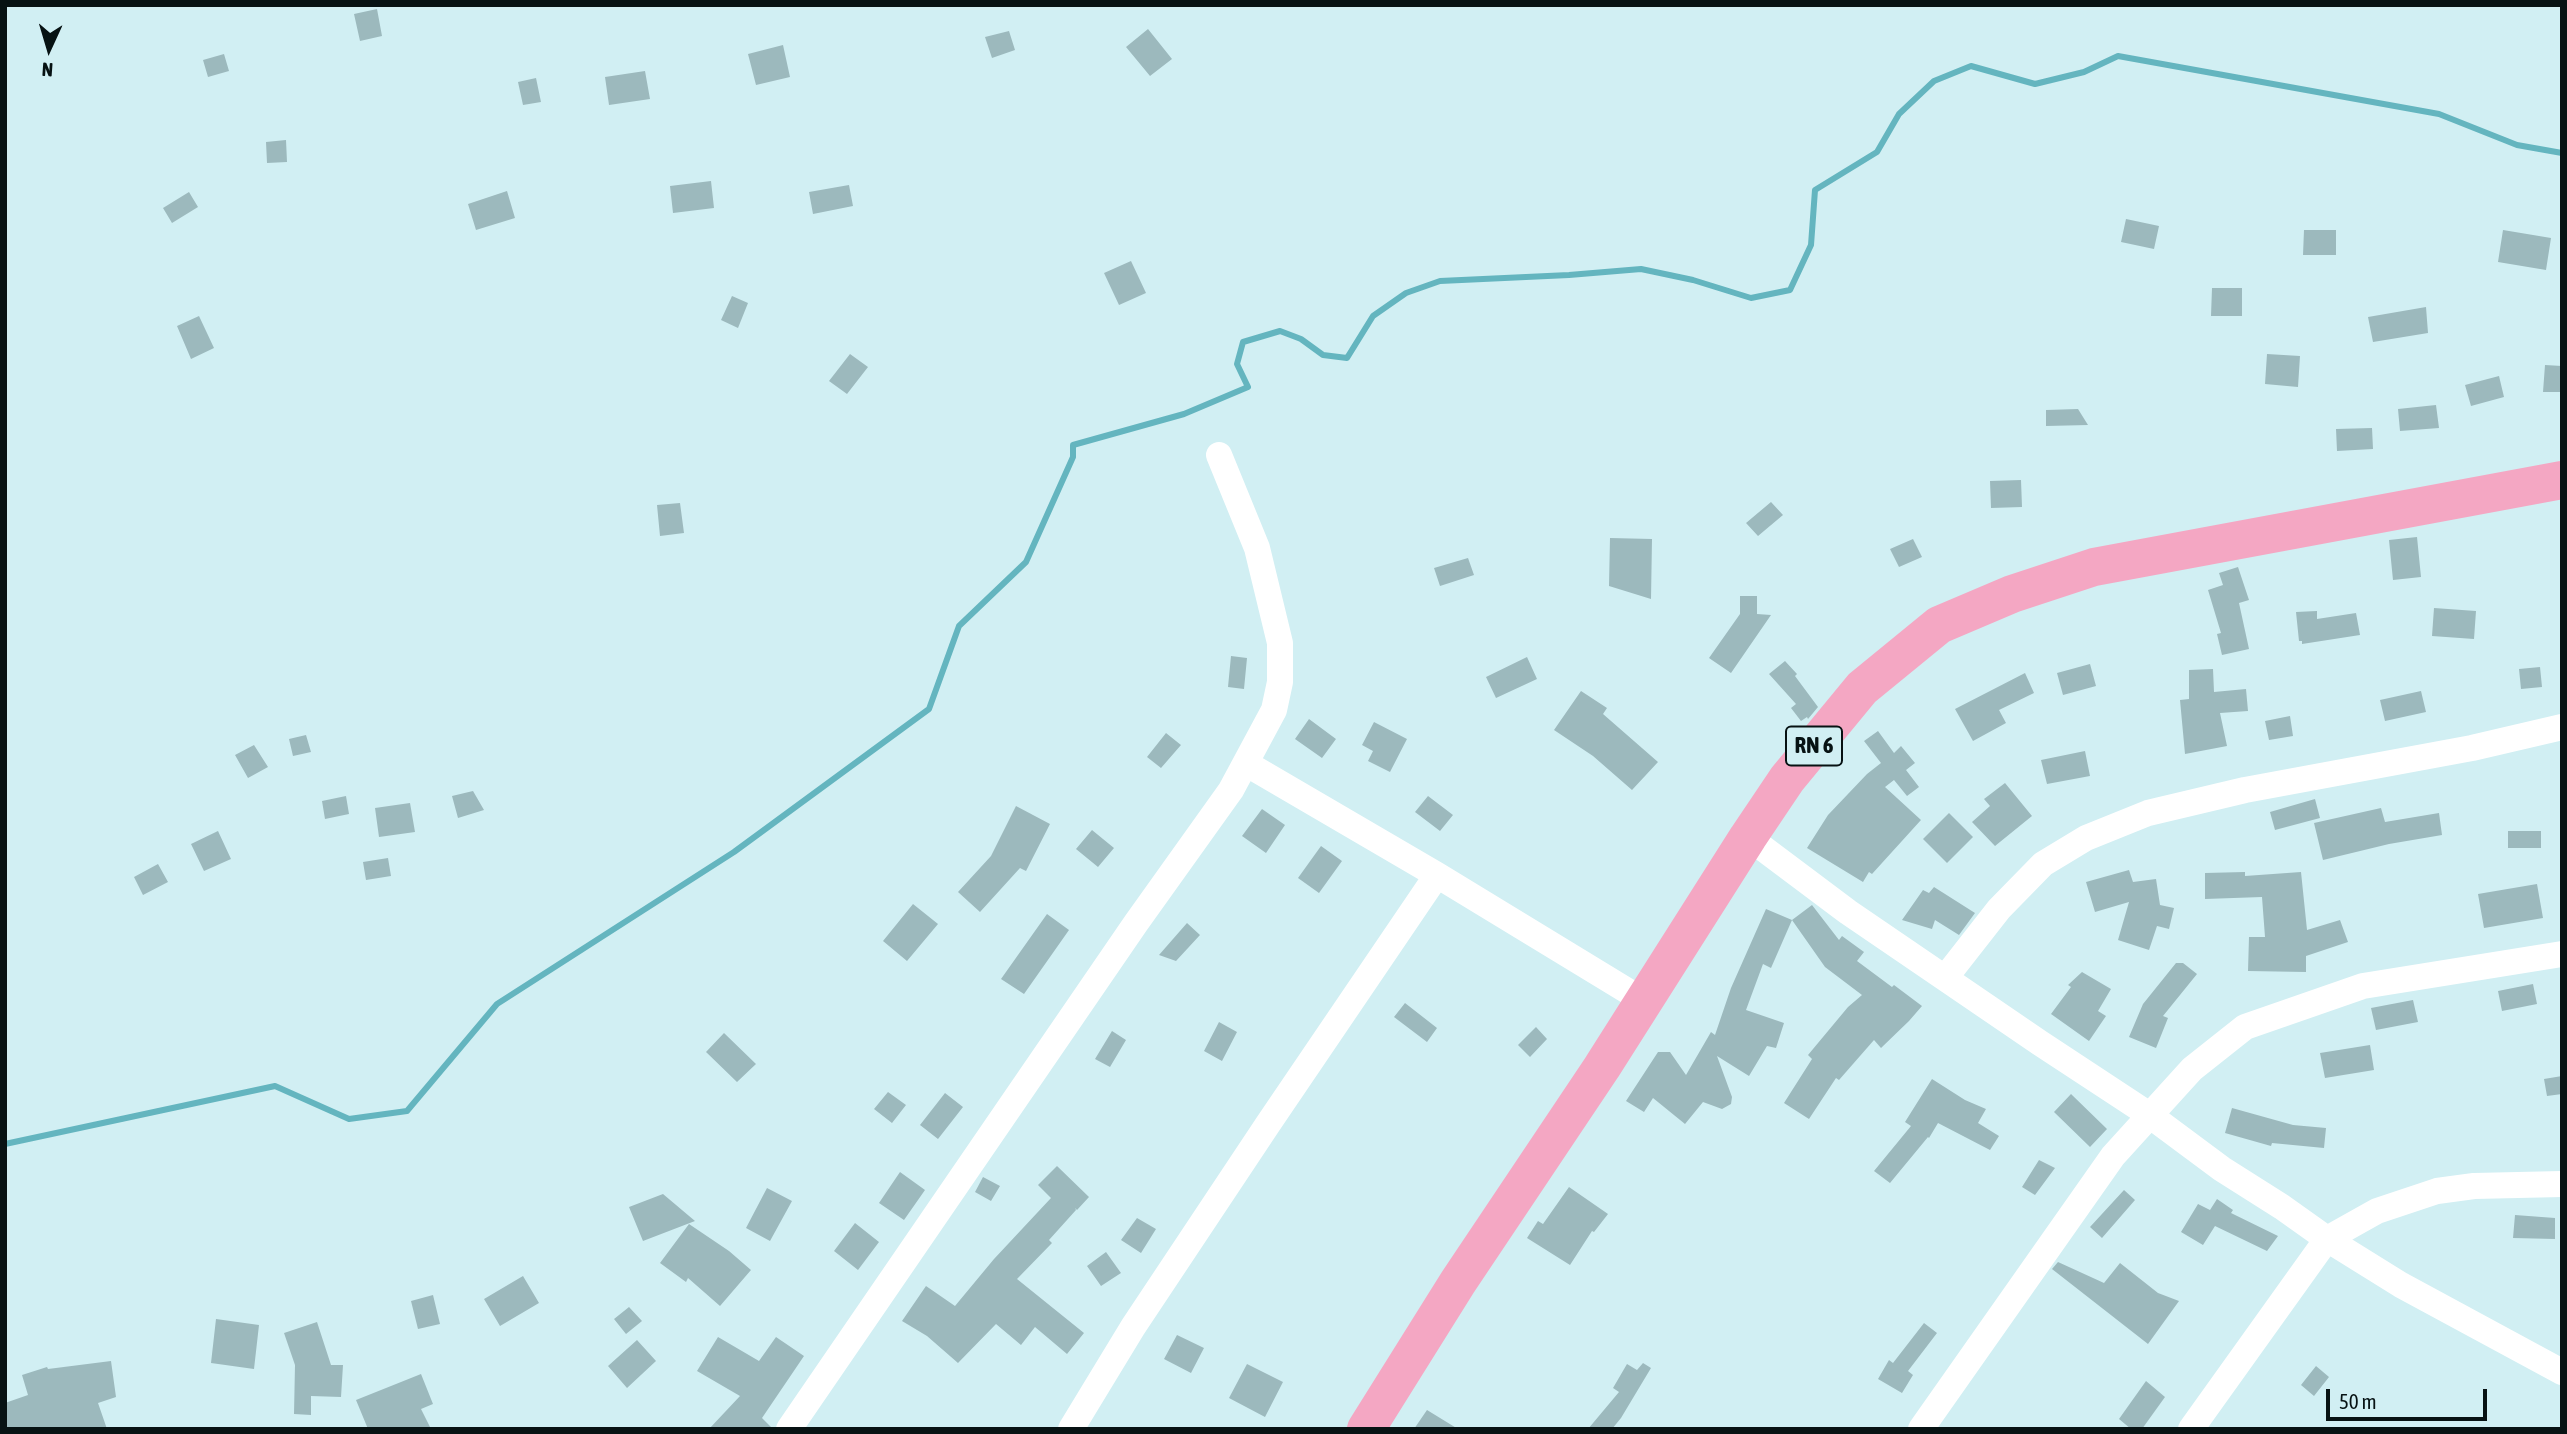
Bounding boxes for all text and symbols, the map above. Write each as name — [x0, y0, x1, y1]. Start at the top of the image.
north arrow — [14, 14, 84, 84]
text: N — [41, 59, 54, 81]
road number: RN 6 — [1786, 726, 1842, 766]
scale bar — [2329, 1374, 2490, 1418]
text: 50 m — [2339, 1389, 2377, 1413]

